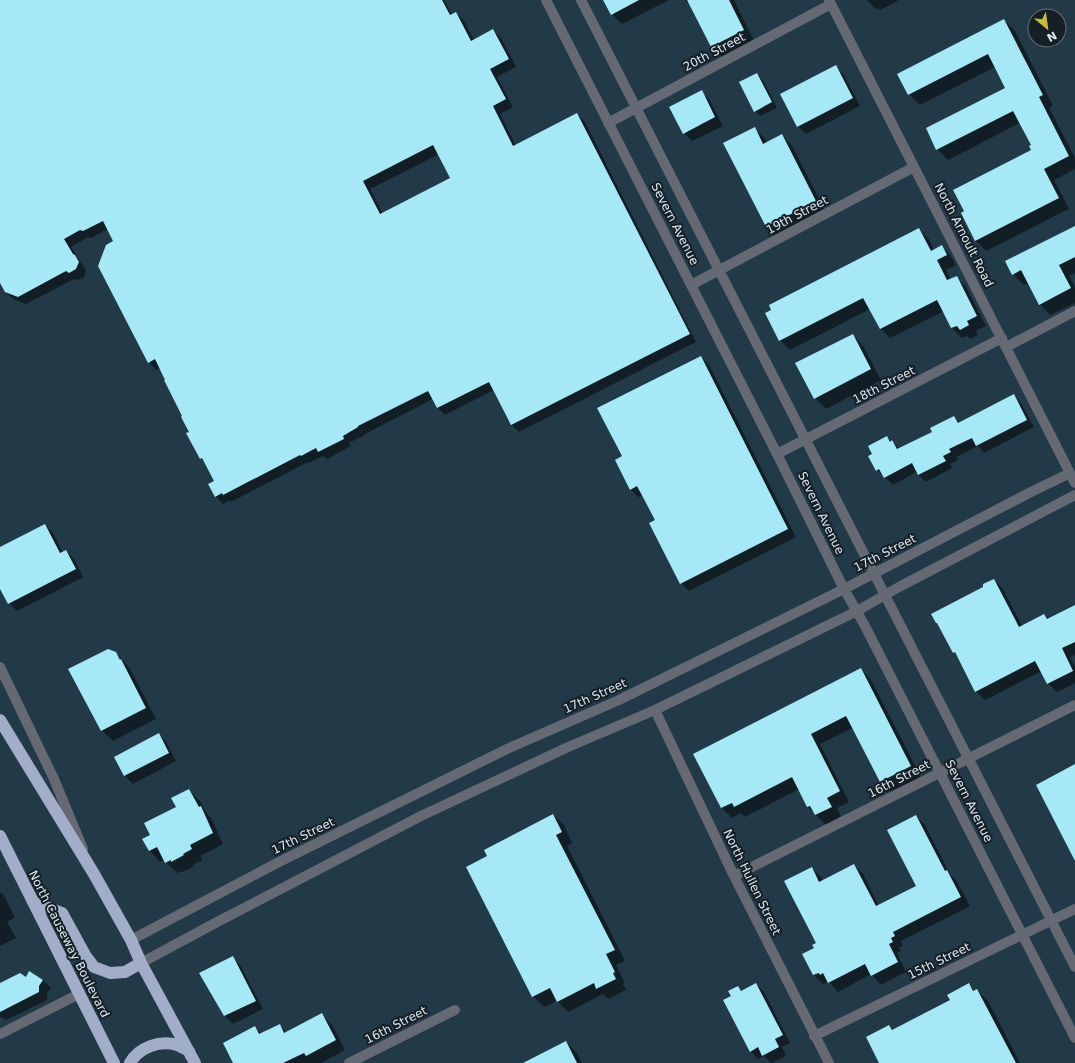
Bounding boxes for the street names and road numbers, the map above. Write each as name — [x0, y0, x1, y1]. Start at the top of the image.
street label: 20th Street — [681, 30, 748, 74]
street label: Severn Avenue — [648, 181, 702, 267]
street label: North Arnoult Road — [932, 181, 996, 289]
street label: 19th Street — [764, 193, 831, 237]
street label: 18th Street — [851, 363, 918, 407]
street label: Severn Avenue — [795, 469, 847, 557]
street label: 17th Street — [852, 531, 919, 575]
street label: 17th Street — [561, 676, 629, 716]
street label: 16th Street — [866, 757, 933, 801]
street label: Severn Avenue — [942, 758, 996, 844]
street label: 17th Street — [269, 815, 337, 857]
street label: North Hullen Street — [720, 827, 784, 937]
street label: North Causeway Boulevard — [26, 868, 112, 1020]
street label: 15th Street — [905, 940, 973, 982]
street label: 16th Street — [363, 1003, 430, 1047]

